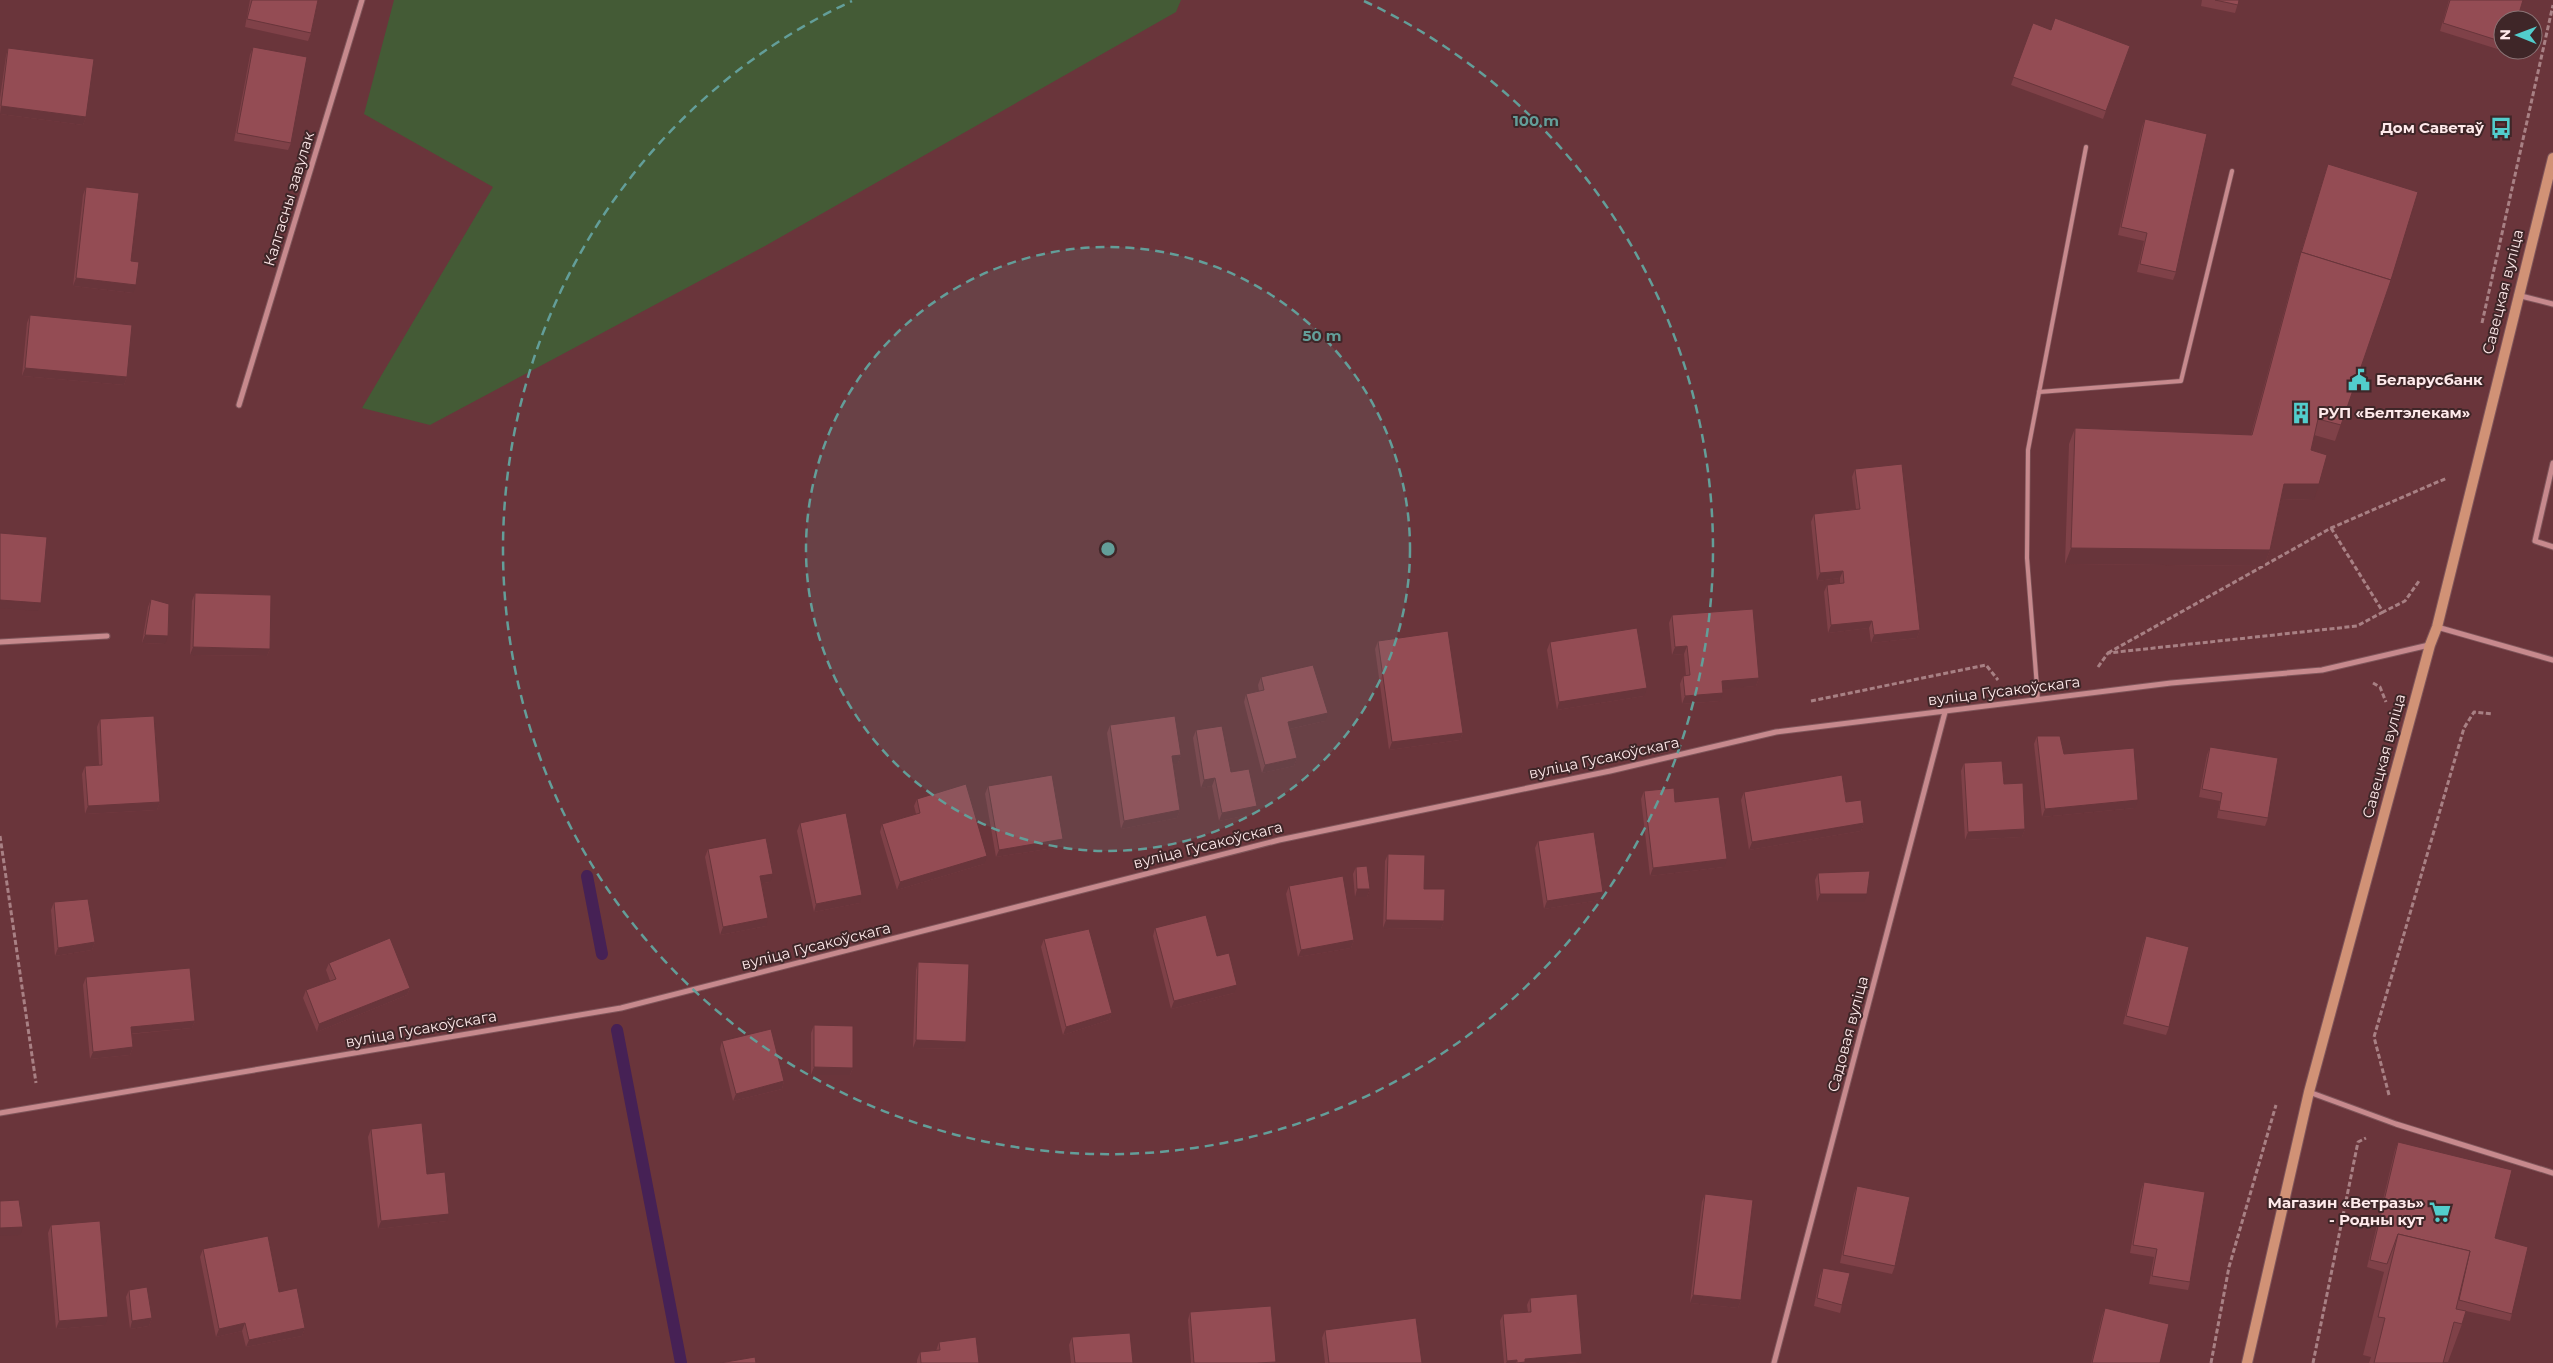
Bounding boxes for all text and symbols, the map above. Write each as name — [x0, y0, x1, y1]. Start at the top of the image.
north arrow — [2493, 10, 2543, 60]
text: N — [2496, 29, 2514, 41]
text: 100 m — [1513, 111, 1559, 130]
bus stop icon: Дом Саветаў — [2488, 115, 2514, 141]
place label: Дом Саветаў — [2380, 118, 2485, 137]
street label: Калгасны завулак — [259, 129, 318, 268]
street label: Савецкая вуліца — [2478, 227, 2527, 356]
text: 50 m — [1302, 326, 1342, 345]
public building icon: Беларусбанк — [2346, 367, 2372, 393]
place label: Беларусбанк — [2376, 370, 2483, 389]
building icon: РУП «Белтэлекам» — [2288, 400, 2314, 426]
place label: РУП «Белтэлекам» — [2318, 403, 2470, 422]
centre of rings — [1099, 540, 1117, 558]
street label: вуліца Гусакоўскага — [1927, 672, 2081, 709]
street label: Савецкая вуліца — [2358, 692, 2409, 820]
street label: вуліца Гусакоўскага — [1527, 732, 1681, 783]
street label: вуліца Гусакоўскага — [1131, 817, 1285, 872]
street label: вуліца Гусакоўскага — [739, 918, 893, 973]
street label: Садовая вуліца — [1823, 974, 1872, 1094]
street label: вуліца Гусакоўскага — [344, 1006, 498, 1051]
place label: Магазин «Ветразь» - Родны кут — [2268, 1193, 2424, 1229]
supermarket icon: Магазин «Ветразь» - Родны кут — [2427, 1199, 2453, 1225]

